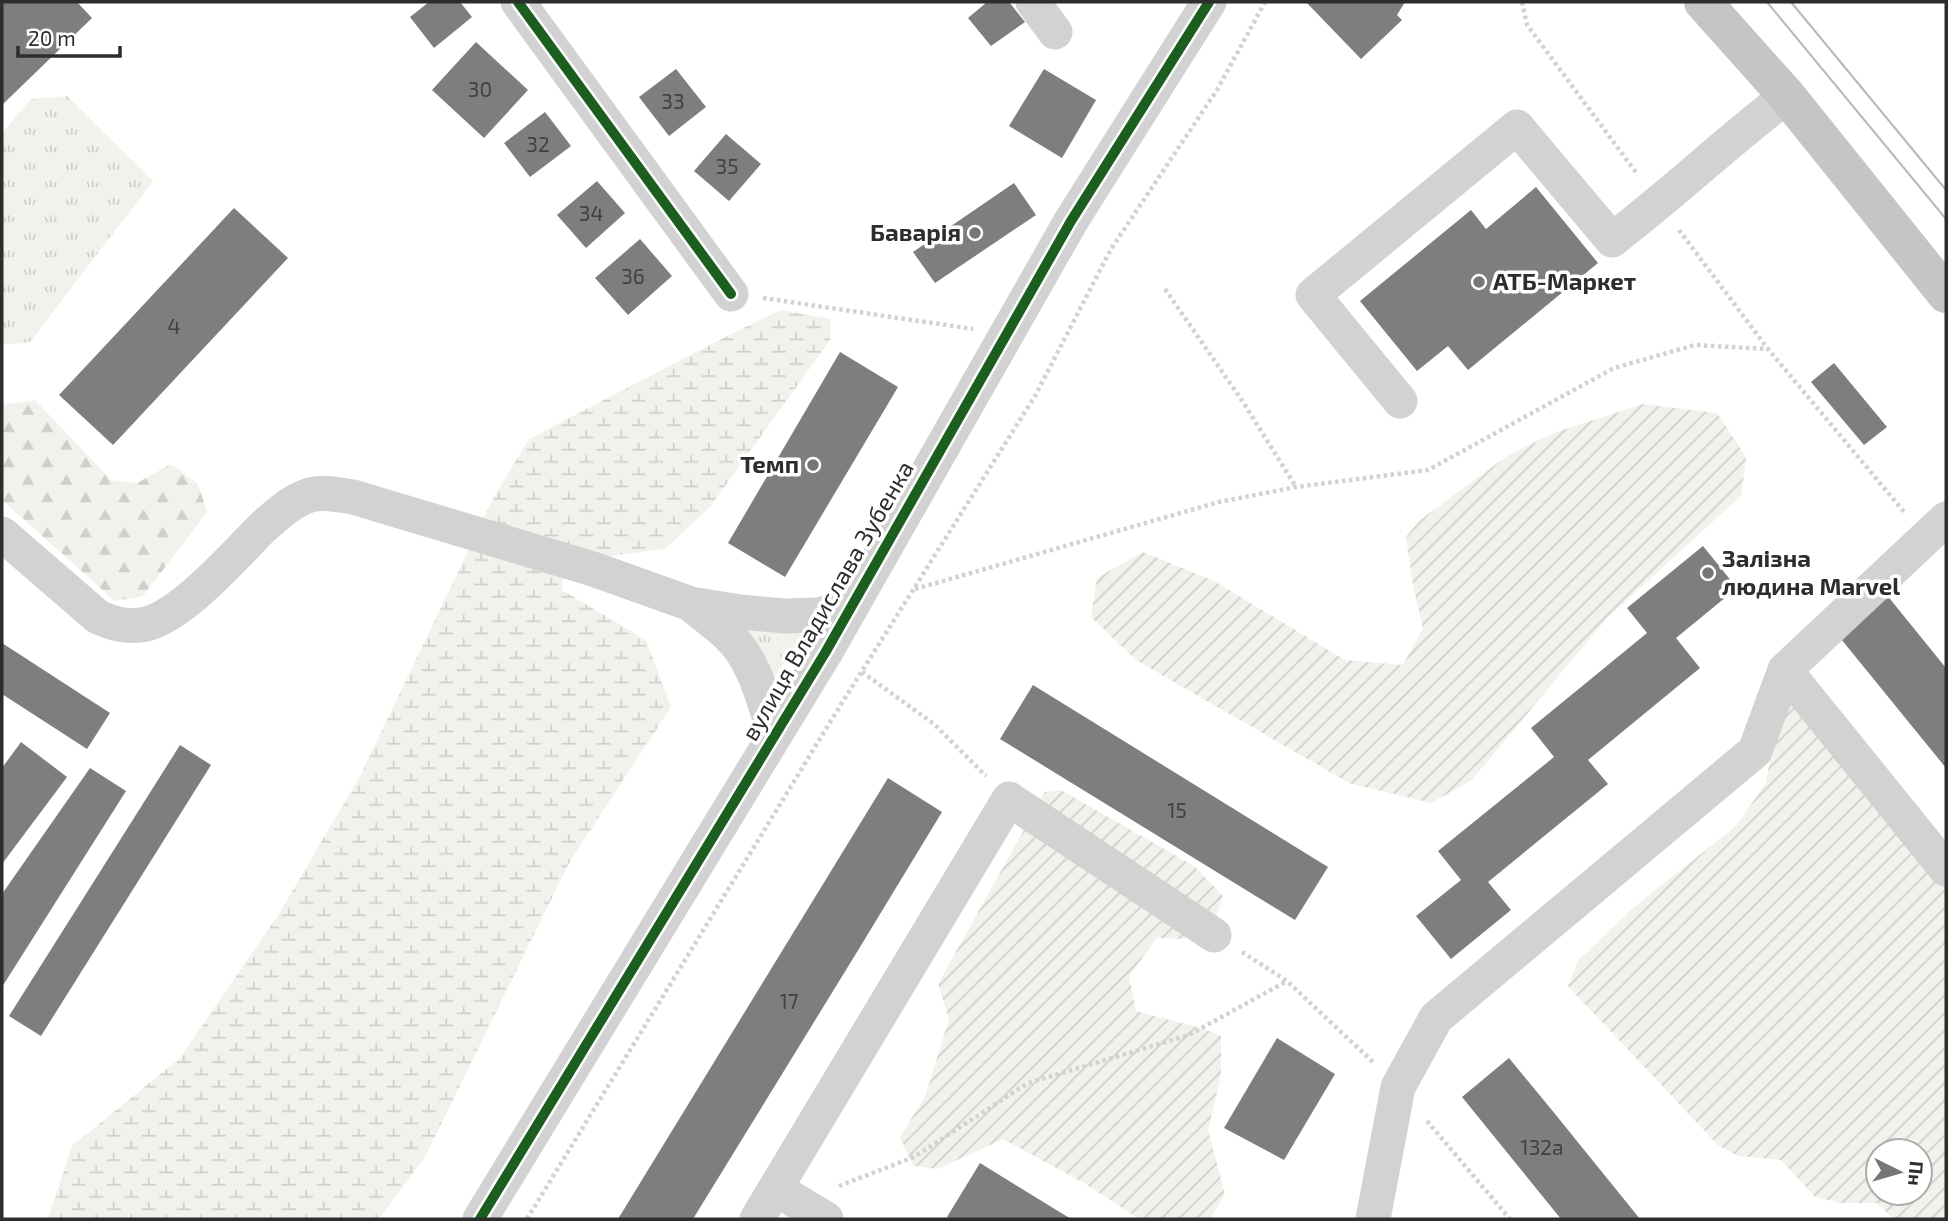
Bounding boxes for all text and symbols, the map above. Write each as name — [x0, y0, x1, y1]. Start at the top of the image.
scale bar — [18, 14, 119, 58]
text: 20 m — [28, 25, 76, 50]
house number: 30 — [468, 76, 492, 101]
house number: 33 — [661, 88, 685, 113]
house number: 32 — [526, 131, 550, 156]
house number: 35 — [716, 153, 738, 178]
house number: 34 — [579, 200, 603, 225]
place label: Баварія — [870, 217, 961, 246]
marker: Баварія — [967, 225, 983, 241]
house number: 36 — [621, 263, 645, 288]
place label: АТБ-Маркет — [1493, 266, 1636, 295]
marker: АТБ-Маркет — [1471, 274, 1487, 290]
house number: 4 — [168, 313, 180, 338]
place label: Темп — [740, 449, 799, 478]
street label: вулиця Владислава Зубенка — [735, 455, 920, 746]
marker: Темп — [805, 457, 821, 473]
place label: Залізна людина Marvel — [1722, 543, 1900, 600]
marker: Залізна людина Marvel — [1700, 565, 1716, 581]
house number: 15 — [1167, 797, 1187, 822]
house number: 17 — [779, 988, 799, 1013]
house number: 132а — [1520, 1134, 1564, 1159]
north arrow — [1864, 1137, 1934, 1207]
text: Пн — [1904, 1160, 1929, 1187]

